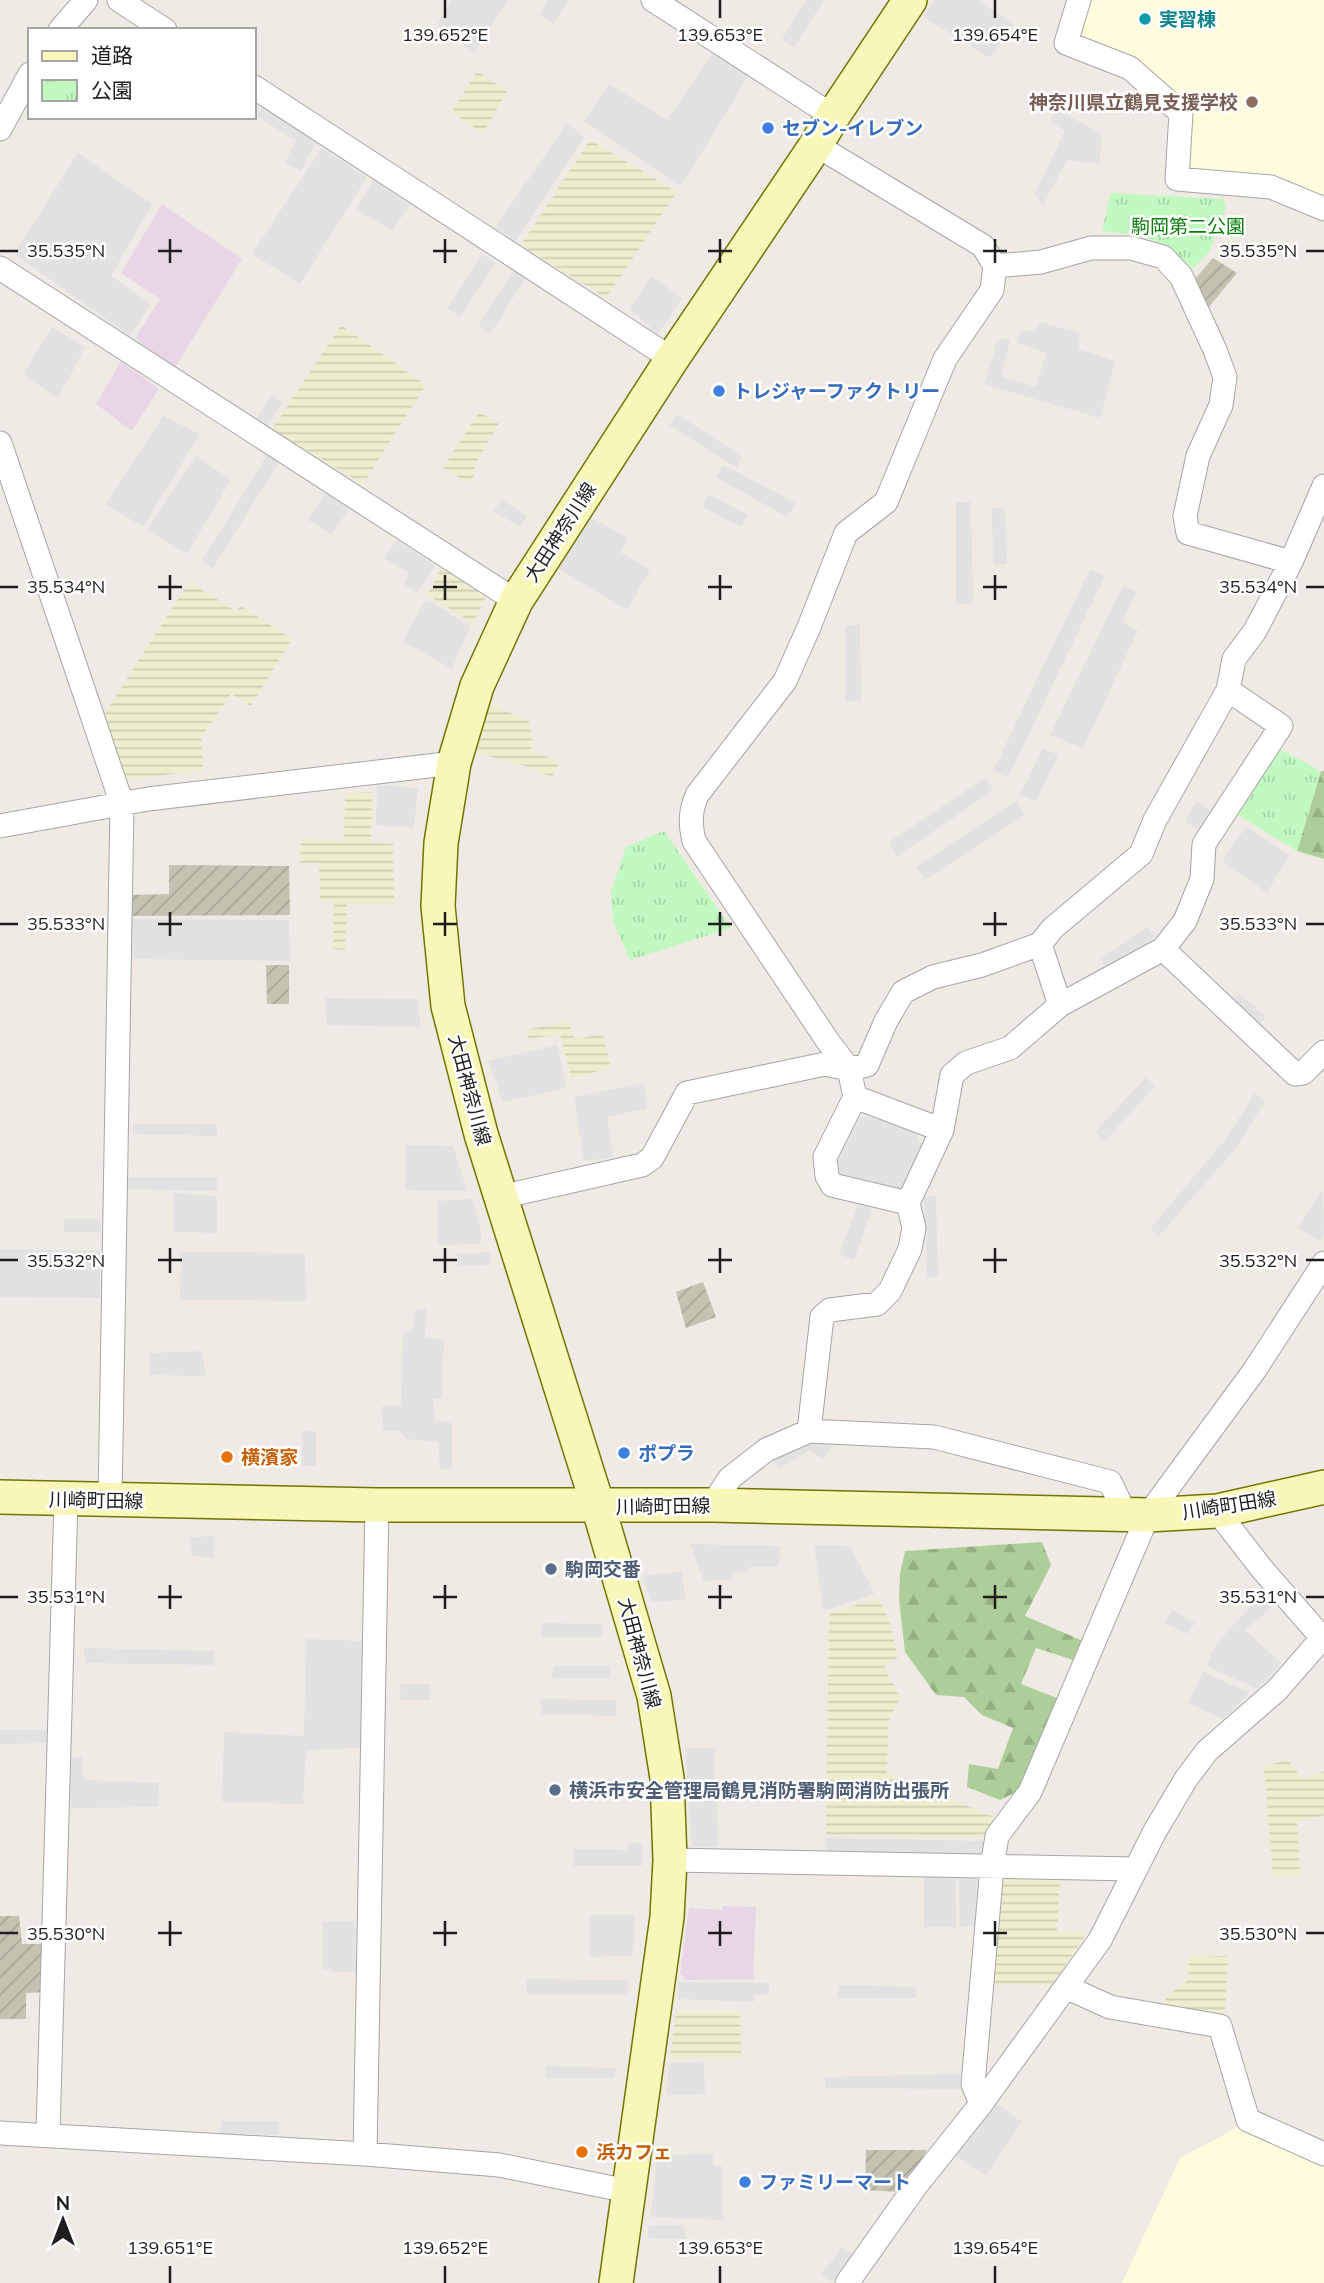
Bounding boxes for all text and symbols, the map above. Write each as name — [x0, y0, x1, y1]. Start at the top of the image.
place label: 実習棟 — [1159, 7, 1216, 31]
marker: 実習棟 — [1137, 11, 1153, 27]
text: 139.652°E — [402, 23, 488, 46]
text: 139.653°E — [677, 23, 763, 46]
text: 139.654°E — [952, 23, 1038, 46]
legend — [28, 28, 256, 119]
text: 道路 — [91, 42, 133, 68]
text: 公園 — [91, 77, 133, 103]
place label: 神奈川県立鶴見支援学校 — [1029, 90, 1238, 114]
marker: 神奈川県立鶴見支援学校 — [1244, 94, 1260, 110]
place label: セブン-イレブン — [782, 116, 923, 140]
marker: セブン-イレブン — [760, 120, 776, 136]
park label: 駒岡第二公園 — [1131, 214, 1245, 238]
text: 35.535°N — [27, 239, 105, 262]
text: 35.535°N — [1219, 239, 1297, 262]
place label: トレジャーファクトリー — [733, 379, 940, 403]
marker: トレジャーファクトリー — [711, 383, 727, 399]
street label: 大田神奈川線 — [519, 478, 601, 586]
text: 35.534°N — [27, 575, 105, 598]
text: 35.534°N — [1219, 575, 1297, 598]
text: 35.533°N — [27, 912, 105, 935]
text: 35.533°N — [1219, 912, 1297, 935]
street label: 大田神奈川線 — [444, 1032, 496, 1148]
text: 35.532°N — [27, 1249, 105, 1272]
text: 35.532°N — [1219, 1249, 1297, 1272]
place label: ポプラ — [638, 1441, 695, 1465]
place label: 横濱家 — [241, 1445, 298, 1469]
marker: ポプラ — [616, 1445, 632, 1461]
marker: 横濱家 — [219, 1449, 235, 1465]
street label: 川崎町田線 — [1180, 1486, 1278, 1524]
street label: 川崎町田線 — [48, 1487, 144, 1513]
street label: 川崎町田線 — [615, 1493, 711, 1519]
place label: 駒岡交番 — [565, 1557, 641, 1581]
marker: 駒岡交番 — [543, 1561, 559, 1577]
text: 35.531°N — [27, 1585, 105, 1608]
text: 35.531°N — [1219, 1585, 1297, 1608]
street label: 大田神奈川線 — [614, 1595, 666, 1711]
place label: 横浜市安全管理局鶴見消防署駒岡消防出張所 — [569, 1778, 949, 1802]
marker: 横浜市安全管理局鶴見消防署駒岡消防出張所 — [547, 1782, 563, 1798]
text: 35.530°N — [27, 1922, 105, 1945]
text: 35.530°N — [1219, 1922, 1297, 1945]
place label: 浜カフェ — [596, 2140, 672, 2164]
marker: 浜カフェ — [574, 2144, 590, 2160]
place label: ファミリーマート — [759, 2170, 911, 2194]
marker: ファミリーマート — [737, 2174, 753, 2190]
north arrow — [28, 2185, 98, 2255]
text: N — [56, 2191, 70, 2215]
text: 139.651°E — [127, 2236, 213, 2259]
text: 139.652°E — [402, 2236, 488, 2259]
text: 139.653°E — [677, 2236, 763, 2259]
text: 139.654°E — [952, 2236, 1038, 2259]

